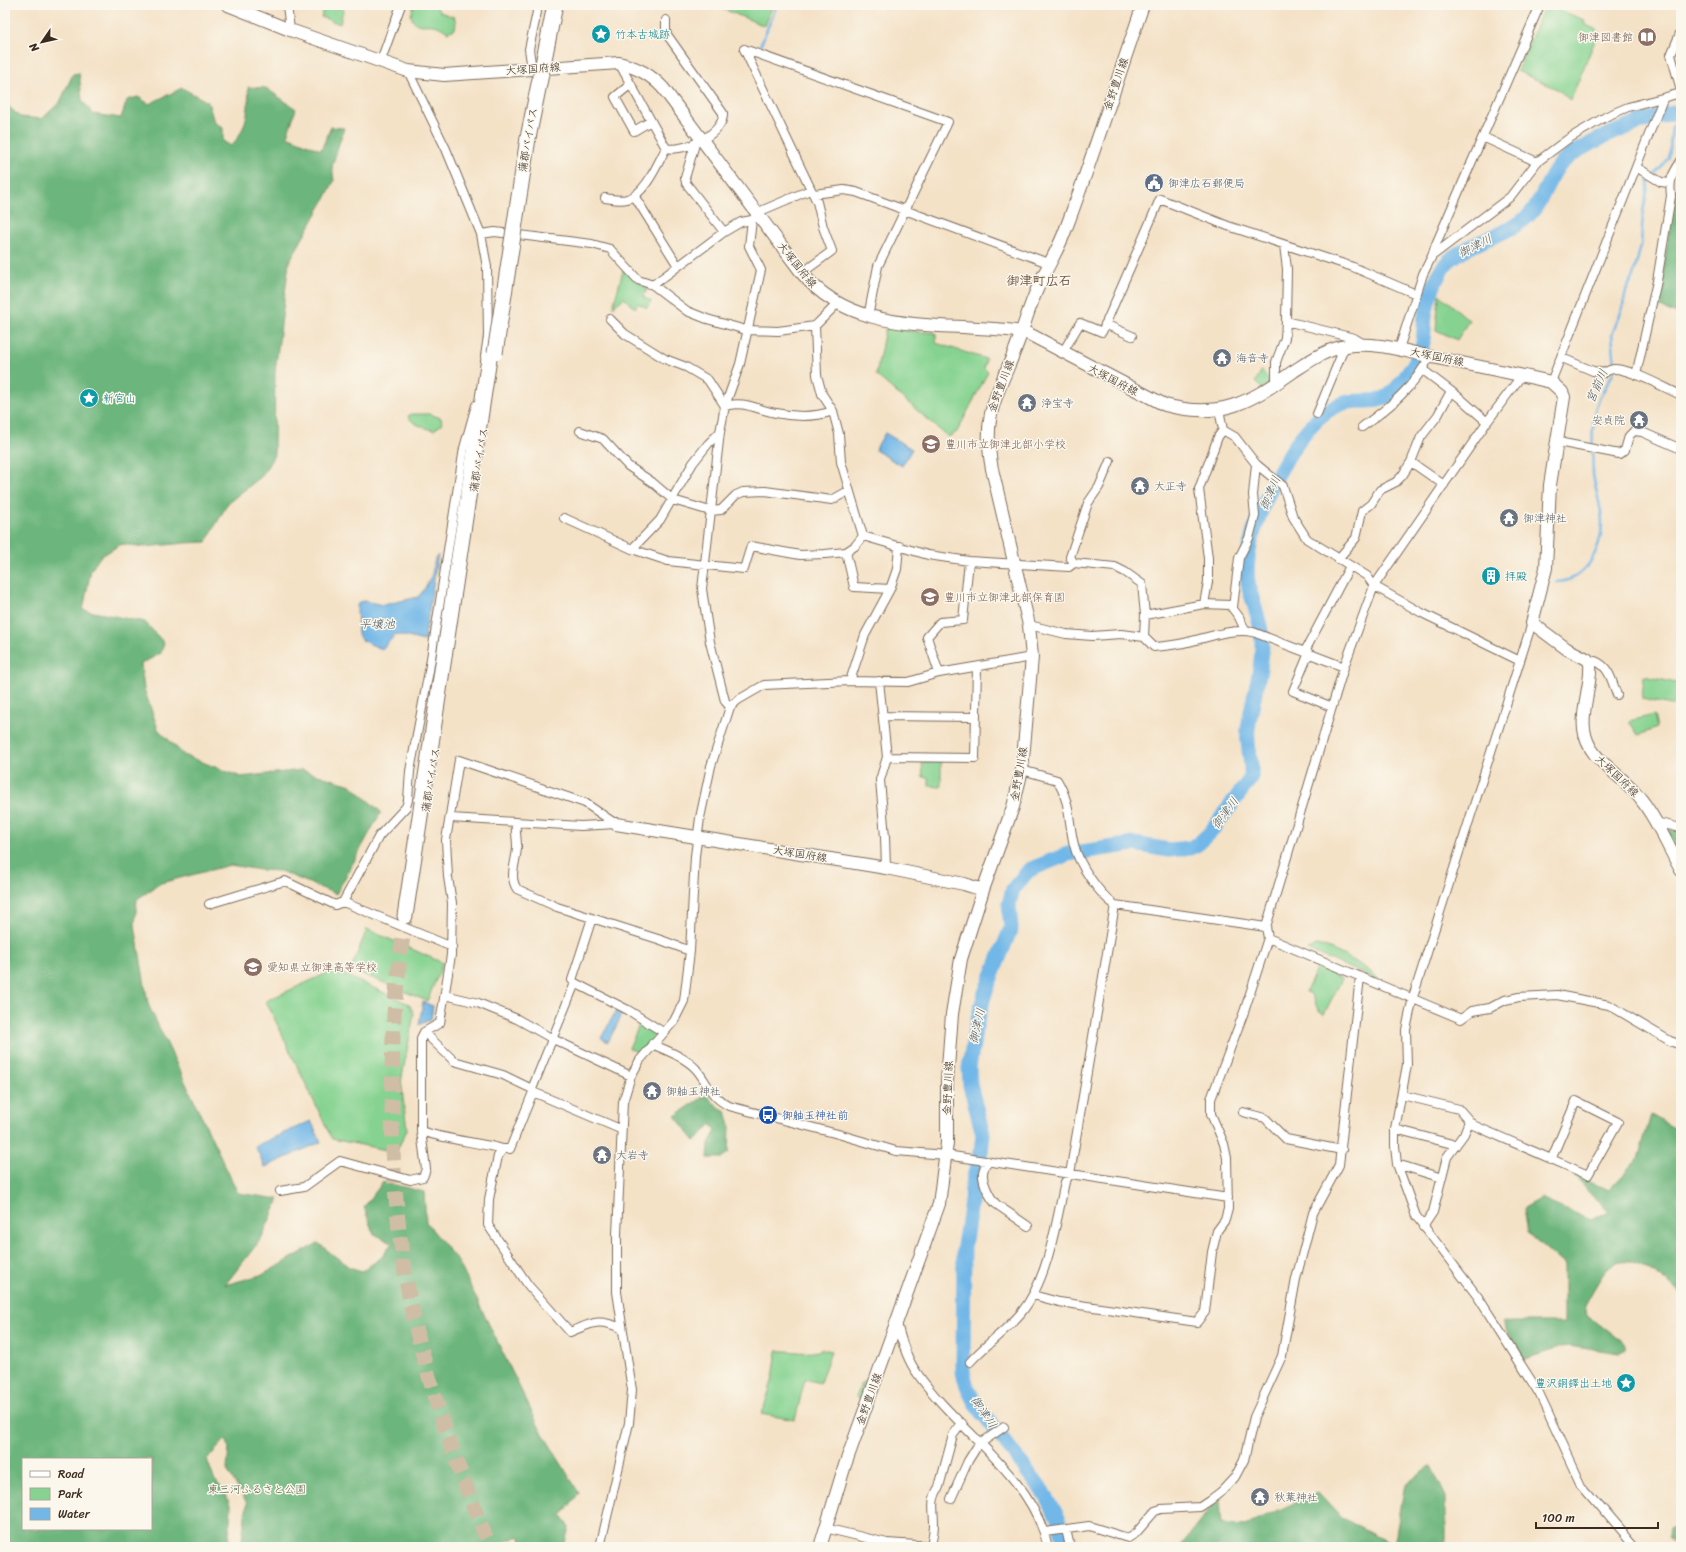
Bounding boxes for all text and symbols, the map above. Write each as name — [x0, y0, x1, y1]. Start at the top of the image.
north arrow — [22, 22, 62, 62]
place icon: 竹本古城跡 — [590, 23, 612, 45]
place label: 竹本古城跡 — [615, 25, 670, 44]
library icon: 御津図書館 — [1636, 26, 1658, 48]
place label: 御津図書館 — [1578, 28, 1633, 47]
text: N — [24, 39, 45, 57]
street label: 金野豊川線 — [1098, 55, 1134, 113]
street label: 大塚国府線 — [505, 58, 561, 80]
street label: 蒲郡バイパス — [513, 106, 543, 174]
public building icon: 御津広石郵便局 — [1143, 172, 1165, 194]
place label: 御津広石郵便局 — [1168, 174, 1245, 193]
water label: 御津川 — [1454, 228, 1496, 264]
street label: 大塚国府線 — [772, 238, 822, 292]
district label: 御津町広石 — [1006, 269, 1072, 292]
street label: 大塚国府線 — [1408, 342, 1466, 372]
temple icon: 海音寺 — [1211, 347, 1233, 369]
place label: 海音寺 — [1236, 349, 1269, 368]
street label: 金野豊川線 — [982, 357, 1020, 415]
street label: 大塚国府線 — [1084, 359, 1142, 401]
water label: 宮前川 — [1580, 365, 1614, 407]
place icon: 新宮山 — [78, 387, 100, 409]
place label: 新宮山 — [103, 389, 136, 408]
temple icon: 浄宝寺 — [1016, 392, 1038, 414]
place label: 浄宝寺 — [1041, 394, 1074, 413]
temple icon: 安貞院 — [1628, 409, 1650, 431]
place label: 安貞院 — [1592, 411, 1625, 430]
street label: 蒲郡バイパス — [464, 426, 494, 494]
school or university icon: 豊川市立御津北部小学校 — [920, 433, 942, 455]
place label: 豊川市立御津北部小学校 — [945, 435, 1066, 454]
water label: 御津川 — [1253, 472, 1287, 514]
temple icon: 大正寺 — [1129, 475, 1151, 497]
place label: 大正寺 — [1154, 477, 1187, 496]
temple icon: 御津神社 — [1498, 507, 1520, 529]
place label: 御津神社 — [1523, 509, 1567, 528]
building icon: 拝殿 — [1480, 565, 1502, 587]
place label: 拝殿 — [1505, 567, 1527, 586]
school or university icon: 豊川市立御津北部保育園 — [919, 586, 941, 608]
place label: 豊川市立御津北部保育園 — [944, 588, 1065, 607]
water label: 平壌池 — [359, 613, 396, 635]
street label: 金野豊川線 — [1005, 745, 1033, 803]
street label: 蒲郡バイパス — [416, 746, 446, 814]
street label: 大塚国府線 — [1591, 750, 1643, 802]
water label: 御津川 — [1205, 792, 1245, 834]
street label: 大塚国府線 — [771, 840, 829, 868]
school or university icon: 愛知県立御津高等学校 — [242, 956, 264, 978]
place label: 愛知県立御津高等学校 — [267, 958, 377, 977]
water label: 御津川 — [962, 1006, 992, 1046]
street label: 金野豊川線 — [938, 1060, 958, 1116]
temple icon: 御舳玉神社 — [641, 1080, 663, 1102]
place label: 御舳玉神社 — [666, 1082, 721, 1101]
bus stop icon: 御舳玉神社前 — [757, 1104, 779, 1126]
place label: 御舳玉神社前 — [782, 1106, 848, 1125]
temple icon: 大岩寺 — [591, 1144, 613, 1166]
place label: 大岩寺 — [616, 1146, 649, 1165]
street label: 金野豊川線 — [851, 1370, 887, 1428]
place icon: 豊沢銅鐸出土地 — [1615, 1372, 1637, 1394]
place label: 豊沢銅鐸出土地 — [1535, 1374, 1612, 1393]
water label: 御津川 — [965, 1391, 1003, 1433]
legend — [22, 1458, 152, 1530]
text: Road — [58, 1463, 85, 1485]
park label: 東三河ふるさと公園 — [208, 1480, 306, 1499]
text: Park — [58, 1483, 83, 1505]
temple icon: 秋葉神社 — [1249, 1486, 1271, 1508]
place label: 秋葉神社 — [1274, 1488, 1318, 1507]
text: Water — [58, 1503, 91, 1525]
scale bar — [1536, 1504, 1658, 1530]
text: 100 m — [1542, 1507, 1575, 1529]

